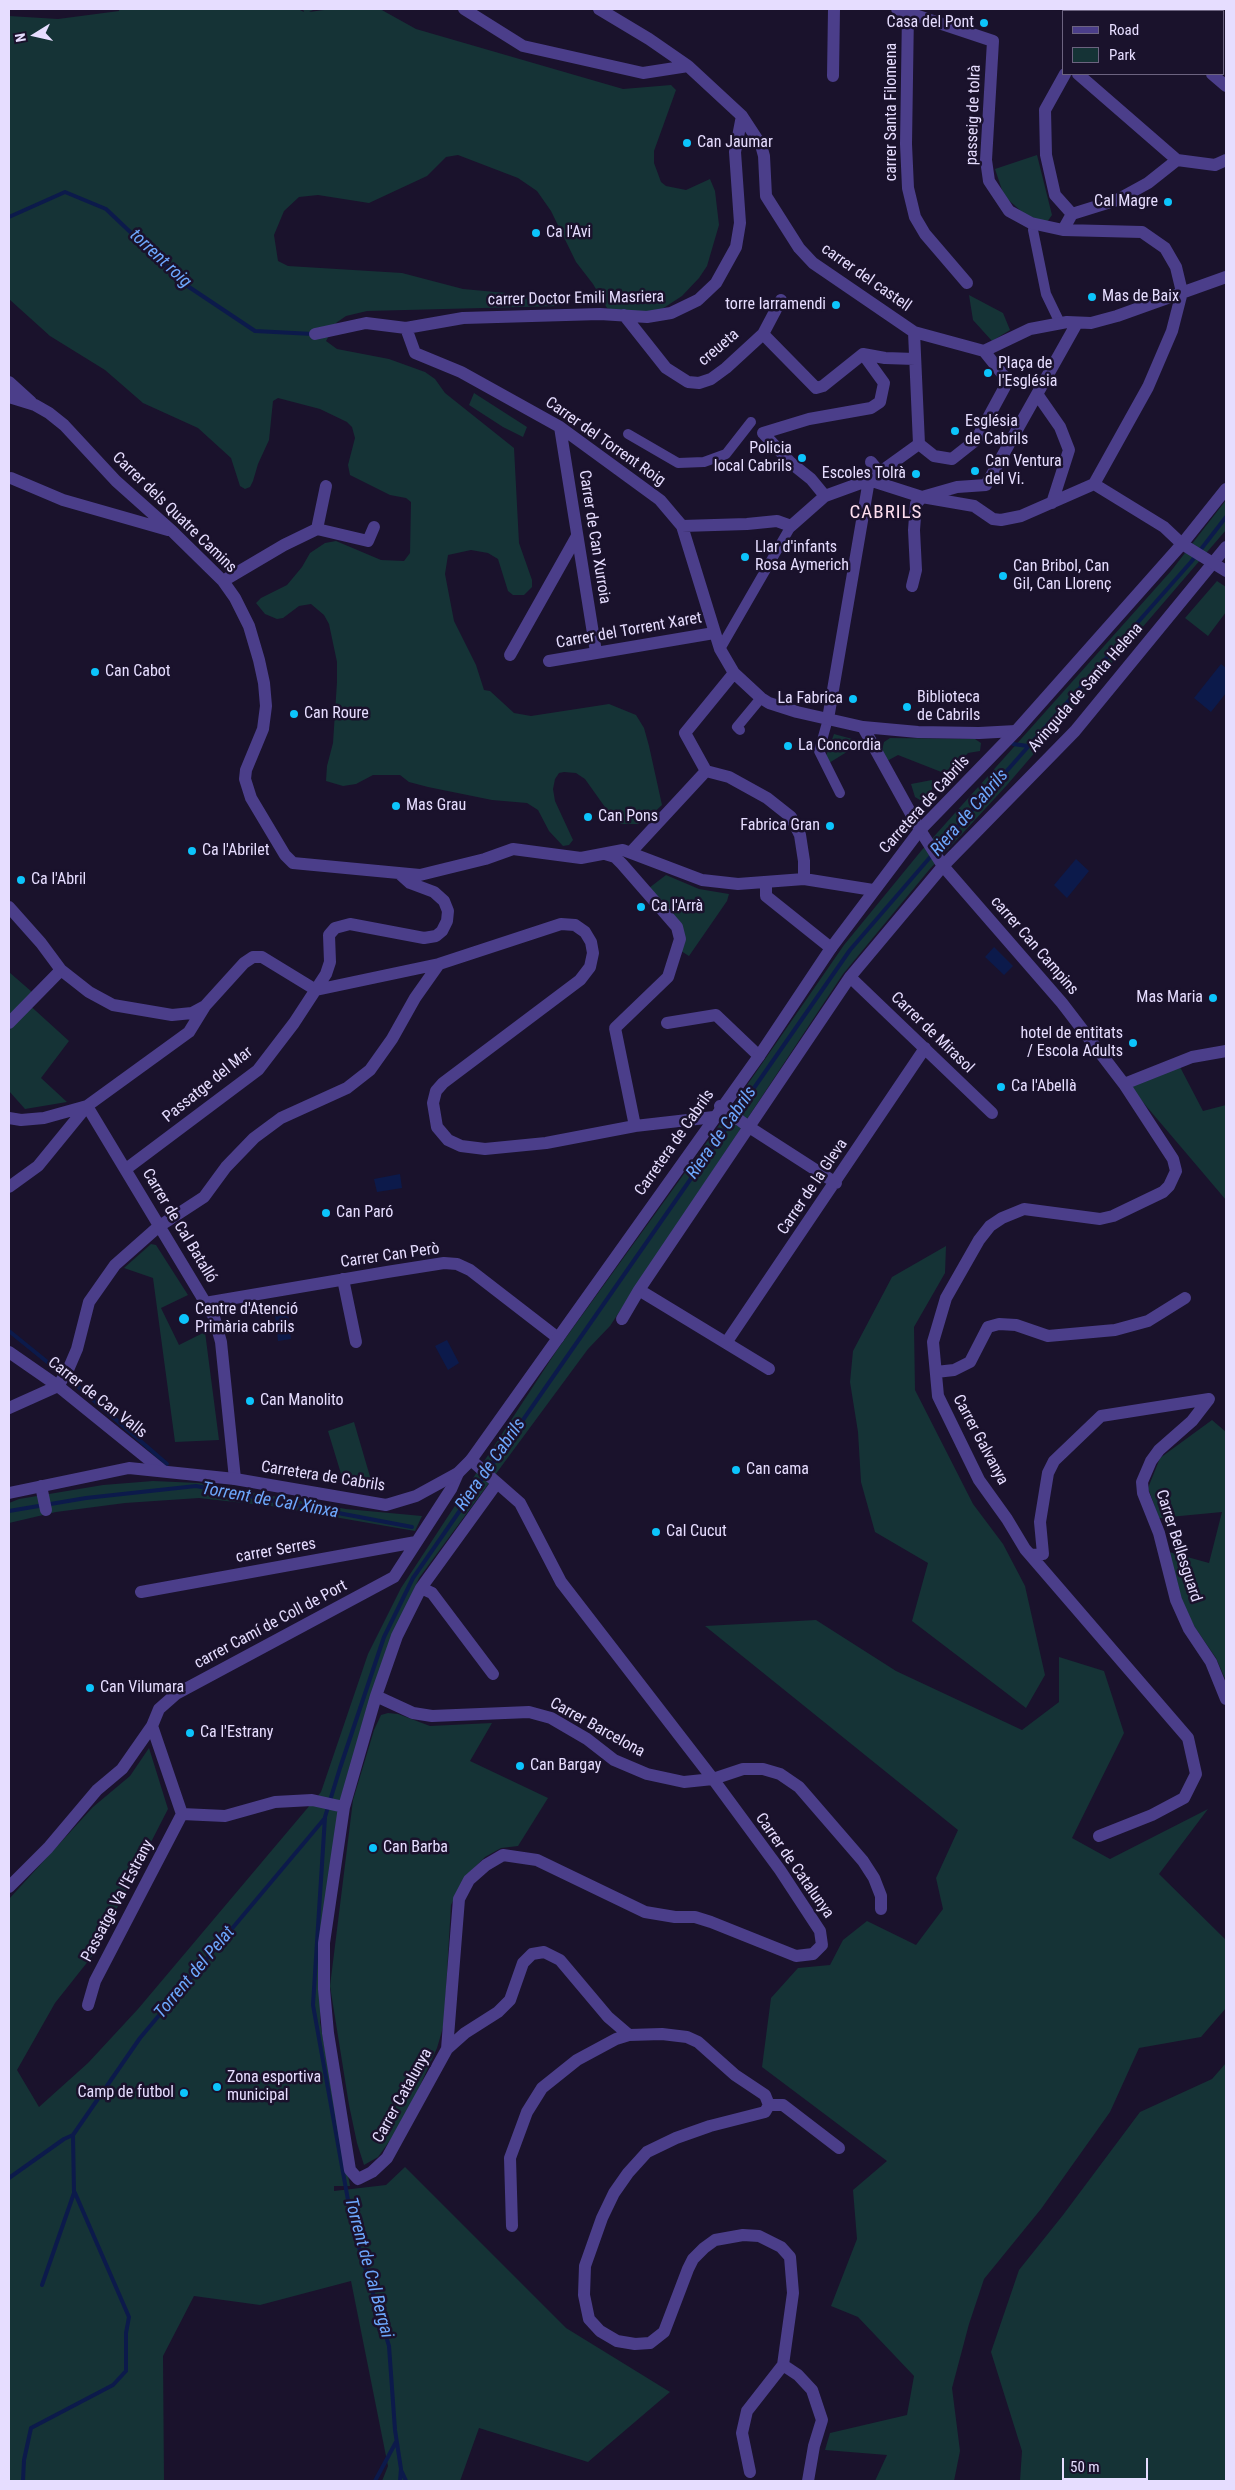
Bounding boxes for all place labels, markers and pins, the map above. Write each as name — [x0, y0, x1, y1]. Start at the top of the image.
place label: Casa del Pont — [887, 13, 974, 33]
marker: Casa del Pont — [978, 17, 990, 29]
place label: Can Jaumar — [697, 133, 773, 153]
marker: Can Jaumar — [681, 137, 693, 149]
place label: Cal Magre — [1094, 192, 1158, 212]
marker: Cal Magre — [1162, 196, 1174, 208]
place label: Ca l'Avi — [546, 223, 591, 243]
marker: Ca l'Avi — [530, 227, 542, 239]
place label: Mas de Baix — [1102, 287, 1179, 307]
marker: Mas de Baix — [1086, 291, 1098, 303]
place label: torre larramendi — [725, 295, 826, 315]
marker: torre larramendi — [830, 299, 842, 311]
place label: Plaça de l'Església — [998, 354, 1057, 392]
marker: Plaça de l'Església — [982, 367, 994, 379]
place label: Església de Cabrils — [965, 412, 1028, 450]
marker: Església de Cabrils — [949, 425, 961, 437]
place label: Policia local Cabrils — [714, 439, 792, 477]
marker: Policia local Cabrils — [796, 452, 808, 464]
place label: Can Ventura del Vi. — [985, 452, 1062, 490]
place label: Escoles Tolrà — [822, 464, 906, 484]
marker: Can Ventura del Vi. — [969, 465, 981, 477]
marker: Escoles Tolrà — [910, 468, 922, 480]
place label: Llar d'infants Rosa Aymerich — [755, 538, 849, 576]
marker: Llar d'infants Rosa Aymerich — [739, 551, 751, 563]
place label: Can Bribol, Can Gil, Can Llorenç — [1013, 557, 1111, 595]
marker: Can Bribol, Can Gil, Can Llorenç — [997, 570, 1009, 582]
place label: Can Cabot — [105, 662, 171, 682]
marker: Can Cabot — [89, 666, 101, 678]
place label: Biblioteca de Cabrils — [917, 688, 980, 726]
place label: La Fabrica — [777, 689, 843, 709]
marker: La Fabrica — [847, 693, 859, 705]
marker: Biblioteca de Cabrils — [901, 701, 913, 713]
place label: Can Roure — [304, 704, 369, 724]
marker: Can Roure — [288, 708, 300, 720]
place label: La Concordia — [798, 736, 881, 756]
marker: La Concordia — [782, 740, 794, 752]
place label: Mas Grau — [406, 796, 466, 816]
marker: Mas Grau — [390, 800, 402, 812]
place label: Can Pons — [598, 807, 658, 827]
marker: Can Pons — [582, 811, 594, 823]
place label: Fabrica Gran — [740, 816, 820, 836]
marker: Fabrica Gran — [824, 820, 836, 832]
place label: Ca l'Abrilet — [202, 841, 270, 861]
marker: Ca l'Abrilet — [186, 845, 198, 857]
place label: Ca l'Abril — [31, 870, 86, 890]
marker: Ca l'Abril — [15, 874, 27, 886]
place label: Ca l'Arrà — [651, 897, 703, 917]
marker: Ca l'Arrà — [635, 901, 647, 913]
place label: Mas Maria — [1136, 988, 1203, 1008]
marker: Mas Maria — [1207, 992, 1219, 1004]
place label: hotel de entitats / Escola Adults — [1020, 1024, 1123, 1062]
marker: hotel de entitats / Escola Adults — [1127, 1037, 1139, 1049]
place label: Ca l'Abellà — [1011, 1077, 1077, 1097]
marker: Ca l'Abellà — [995, 1081, 1007, 1093]
place label: Can Paró — [336, 1203, 393, 1223]
marker: Can Paró — [320, 1207, 332, 1219]
place label: Centre d'Atenció Primària cabrils — [195, 1300, 298, 1338]
marker: Centre d'Atenció Primària cabrils — [177, 1312, 191, 1326]
place label: Can Manolito — [260, 1391, 344, 1411]
marker: Can Manolito — [244, 1395, 256, 1407]
place label: Can cama — [746, 1460, 809, 1480]
marker: Can cama — [730, 1464, 742, 1476]
place label: Cal Cucut — [666, 1522, 727, 1542]
marker: Cal Cucut — [650, 1526, 662, 1538]
place label: Can Vilumara — [100, 1678, 184, 1698]
marker: Can Vilumara — [84, 1682, 96, 1694]
place label: Ca l'Estrany — [200, 1723, 274, 1743]
marker: Ca l'Estrany — [184, 1727, 196, 1739]
place label: Can Bargay — [530, 1756, 601, 1776]
marker: Can Bargay — [514, 1760, 526, 1772]
place label: Can Barba — [383, 1838, 448, 1858]
marker: Can Barba — [367, 1842, 379, 1854]
place label: Zona esportiva municipal — [227, 2068, 321, 2106]
marker: Zona esportiva municipal — [211, 2081, 223, 2093]
place label: Camp de futbol — [77, 2083, 174, 2103]
marker: Camp de futbol — [178, 2087, 190, 2099]

